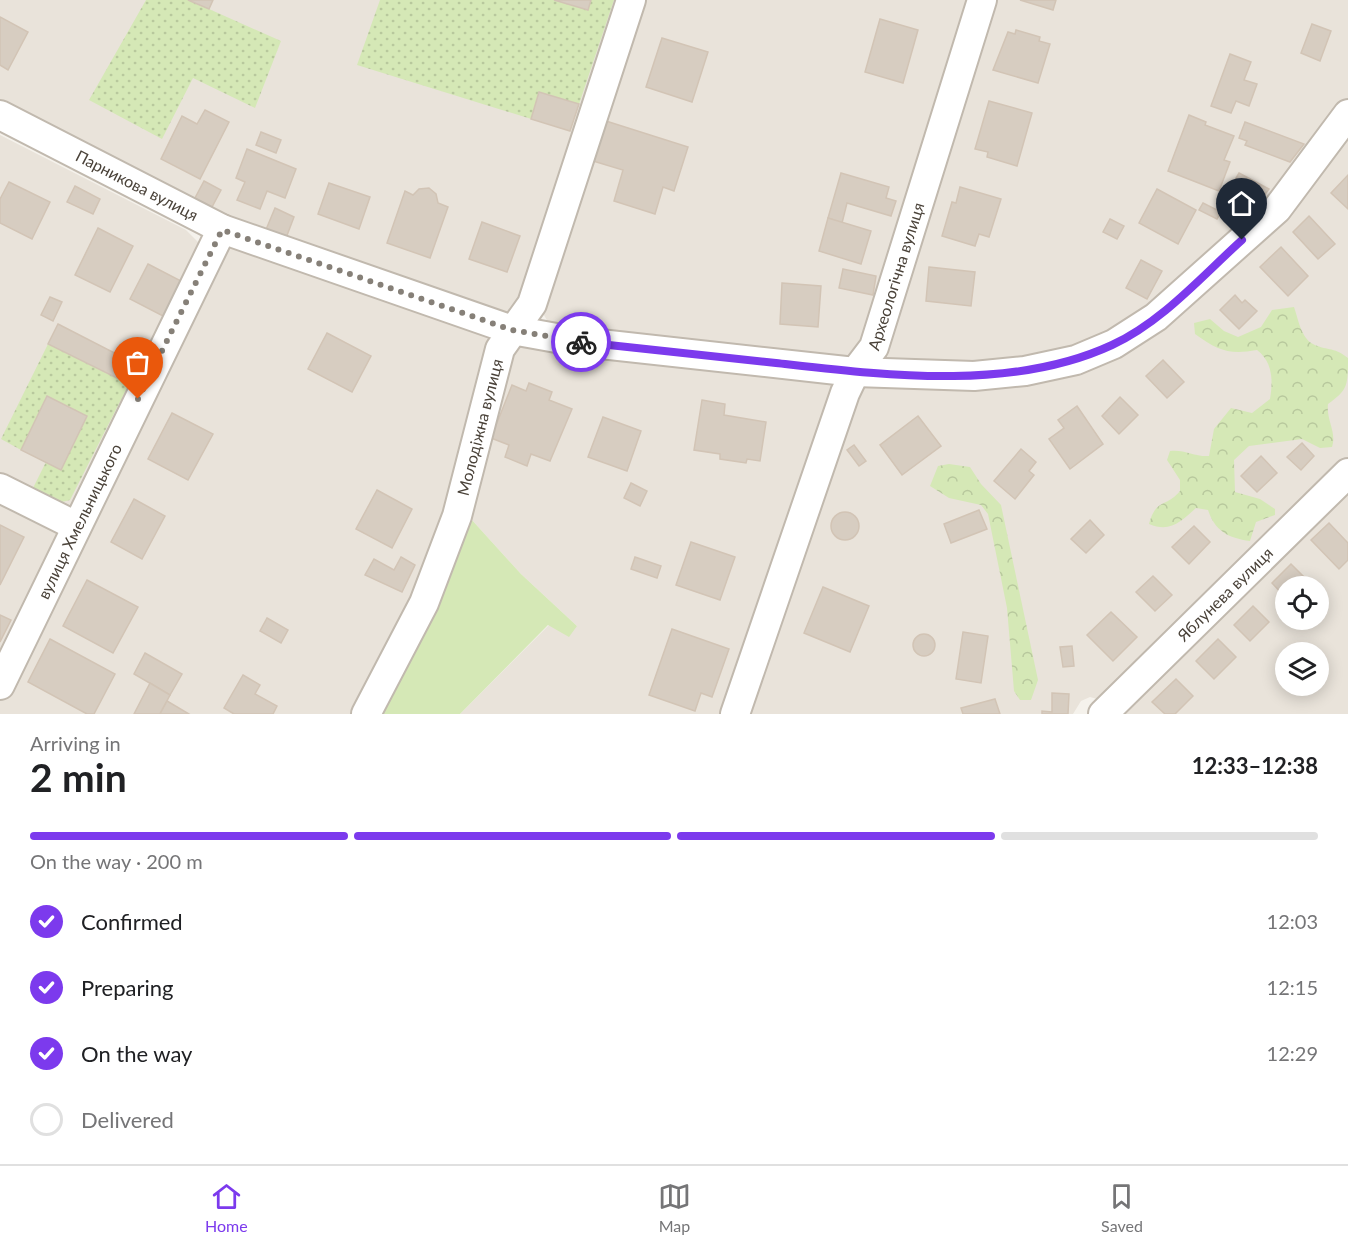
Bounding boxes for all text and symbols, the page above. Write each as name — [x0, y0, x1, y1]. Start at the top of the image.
street label: Парникова вулиця — [73, 146, 202, 224]
pin — [1216, 178, 1267, 240]
icon: home — [1225, 187, 1258, 220]
street label: Археологічна вулиця — [864, 200, 927, 353]
courier — [551, 312, 611, 372]
icon: bike — [565, 326, 598, 359]
pin — [112, 337, 163, 399]
icon: bag — [121, 346, 154, 379]
street label: Молодіжна вулиця — [453, 357, 506, 497]
street label: вулиця Хмельницького — [33, 440, 125, 602]
street label: Яблунева вулиця — [1172, 543, 1276, 645]
map controls — [1275, 576, 1329, 696]
button: locate — [1275, 576, 1329, 630]
button: layers — [1275, 642, 1329, 696]
text: Arriving in — [30, 731, 121, 755]
text: 12:33–12:38 — [1192, 752, 1318, 779]
text: 2 min — [30, 754, 127, 800]
text: On the way · 200 m — [30, 849, 203, 873]
icon: check — [30, 905, 63, 938]
text: Confirmed — [81, 908, 183, 935]
text: 12:03 — [1267, 909, 1318, 933]
icon: check — [30, 971, 63, 1004]
text: Preparing — [81, 974, 173, 1001]
text: 12:15 — [1267, 975, 1318, 999]
icon: check — [30, 1037, 63, 1070]
text: On the way — [81, 1040, 192, 1067]
text: 12:29 — [1267, 1041, 1318, 1065]
text: Delivered — [81, 1106, 174, 1133]
tab: Home — [205, 1180, 248, 1235]
tab: Map — [658, 1180, 691, 1235]
tab: Saved — [1101, 1180, 1143, 1235]

